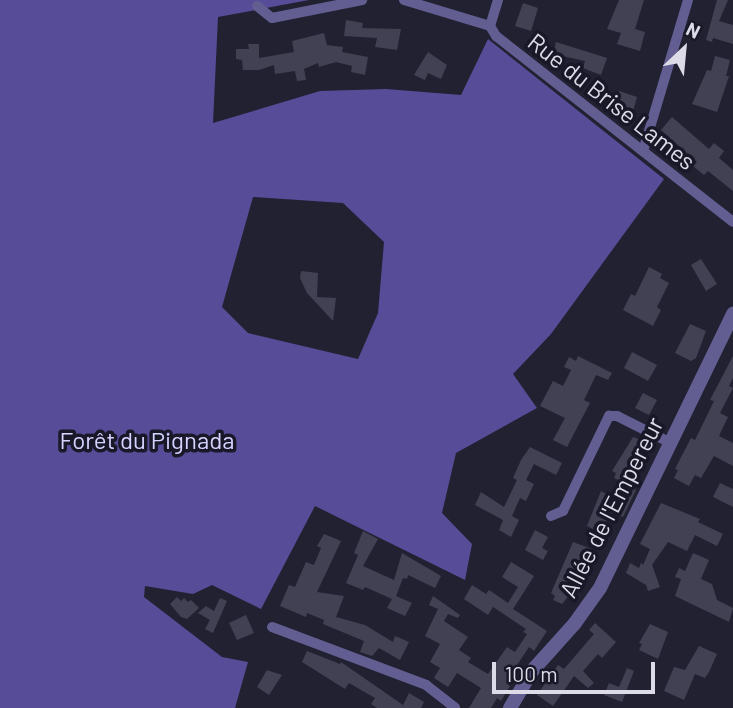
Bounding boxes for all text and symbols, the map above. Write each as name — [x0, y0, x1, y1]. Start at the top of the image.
north arrow — [649, 14, 719, 84]
text: N — [683, 17, 704, 43]
street label: Rue du Brise Lames — [523, 27, 701, 175]
street label: Allée de l'Empereur — [553, 412, 669, 602]
park label: Forêt du Pignada — [59, 426, 235, 454]
scale bar — [495, 648, 658, 692]
text: 100 m — [505, 661, 558, 686]

